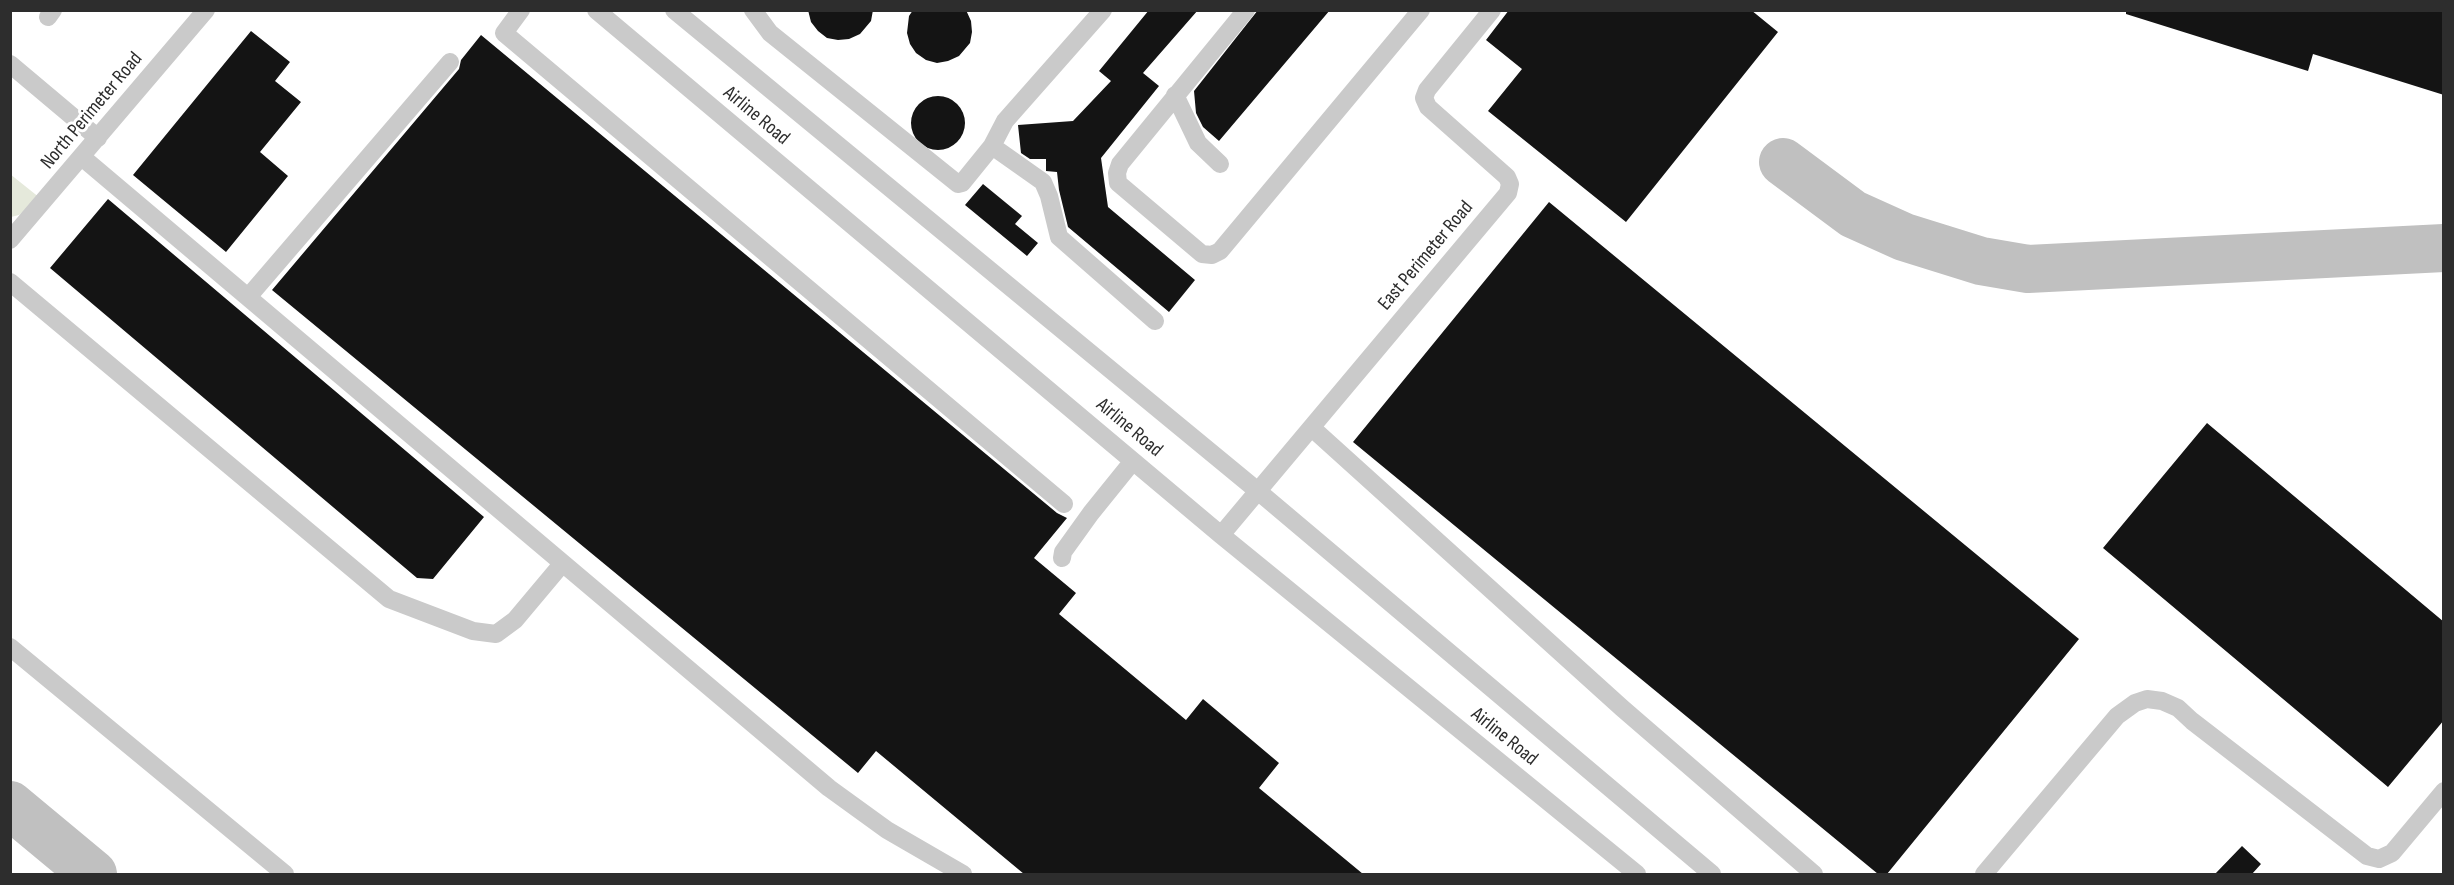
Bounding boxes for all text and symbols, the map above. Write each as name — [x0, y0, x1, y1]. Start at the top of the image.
street label: North Perimeter Road — [36, 48, 148, 174]
street label: Airline Road — [718, 81, 794, 151]
street label: East Perimeter Road — [1373, 197, 1479, 315]
street label: Airline Road — [1091, 393, 1167, 463]
street label: Airline Road — [1466, 703, 1542, 771]

